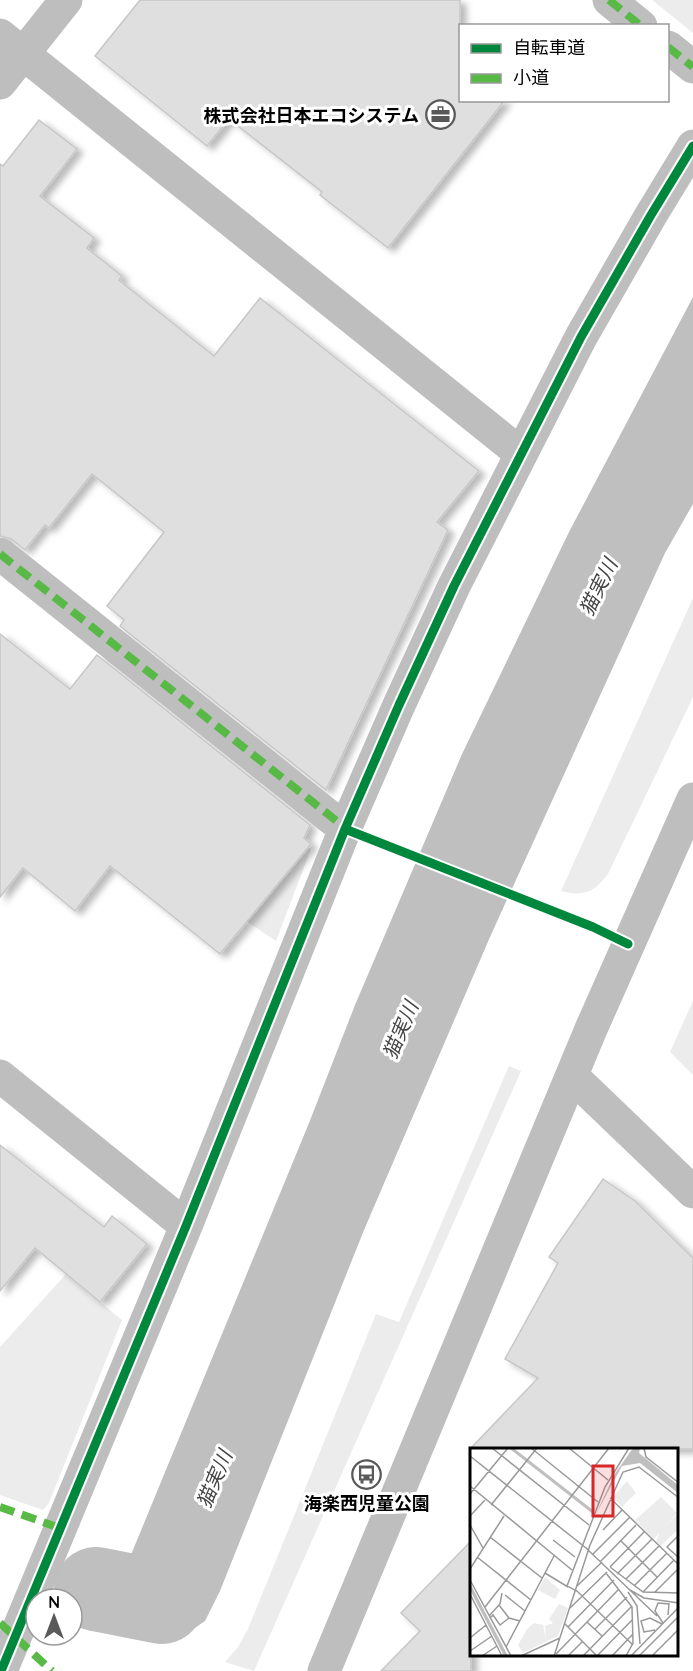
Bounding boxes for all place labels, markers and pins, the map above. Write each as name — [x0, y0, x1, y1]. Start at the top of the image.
office icon: 株式会社日本エコシステム — [424, 99, 456, 131]
place label: 株式会社日本エコシステム — [204, 104, 419, 127]
bus stop icon: 海楽西児童公園 — [351, 1458, 383, 1490]
place label: 海楽西児童公園 — [304, 1492, 430, 1515]

